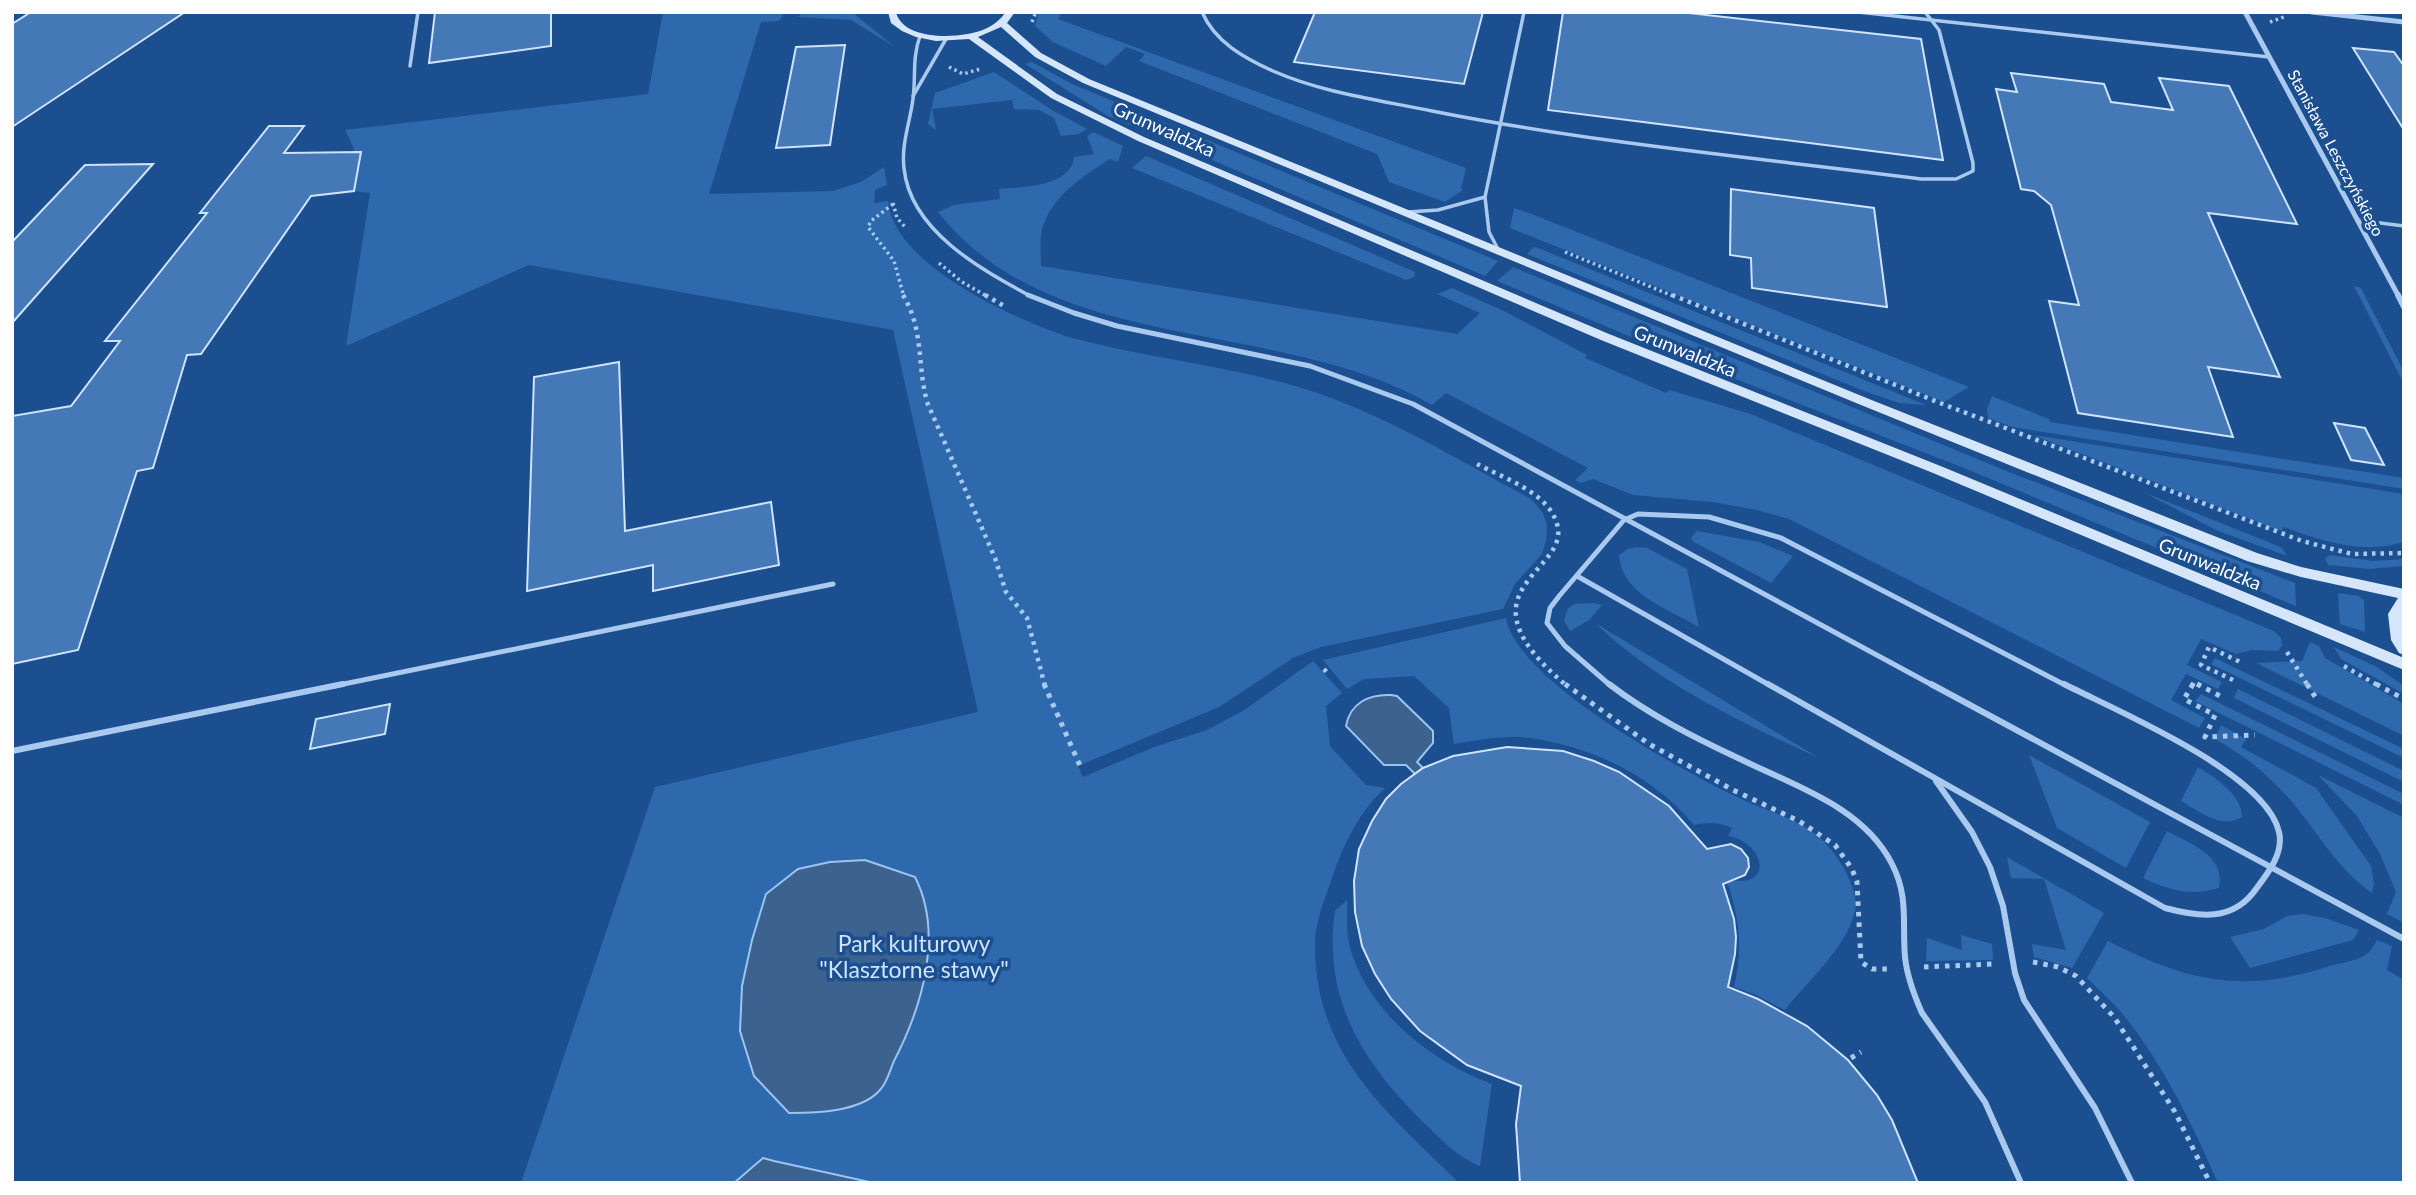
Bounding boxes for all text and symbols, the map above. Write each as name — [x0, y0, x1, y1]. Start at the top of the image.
street label: Stanisława Leszczyńskiego — [2284, 66, 2388, 239]
street label: Grunwaldzka — [1110, 96, 1219, 161]
street label: Grunwaldzka — [1630, 319, 1740, 382]
street label: Grunwaldzka — [2155, 532, 2265, 595]
park label: Park kulturowy "Klasztorne stawy" — [819, 929, 1009, 983]

